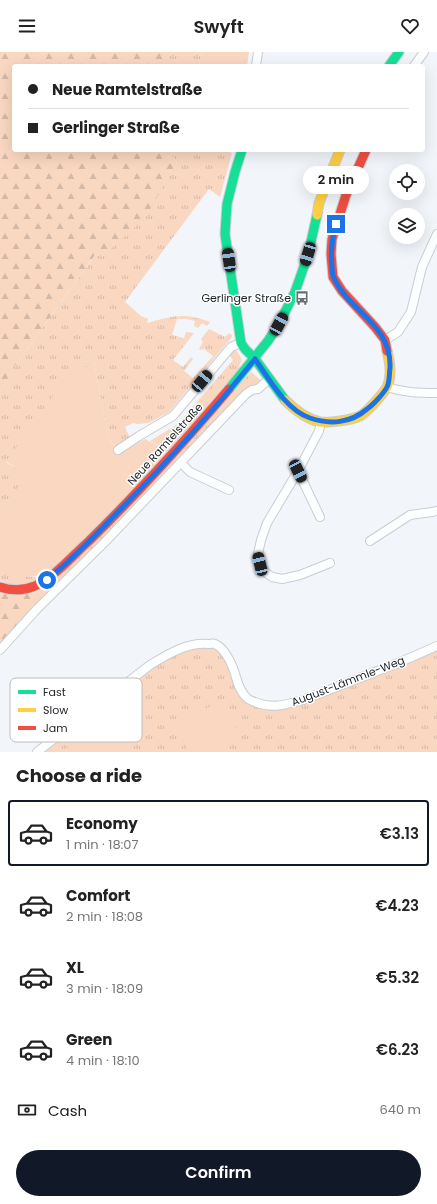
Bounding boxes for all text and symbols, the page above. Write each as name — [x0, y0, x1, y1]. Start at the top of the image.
text: Swyft — [193, 14, 244, 39]
icon: menu — [16, 15, 38, 37]
icon: heart — [399, 15, 421, 37]
text: Neue Ramtelstraße — [52, 79, 202, 100]
text: Gerlinger Straße — [52, 117, 180, 138]
map controls — [389, 164, 425, 244]
button: locate — [389, 164, 425, 200]
callout: 2 min — [303, 166, 369, 194]
text: 2 min — [318, 170, 354, 189]
button: layers — [389, 208, 425, 244]
route end — [327, 215, 345, 233]
car — [299, 241, 317, 267]
car — [221, 247, 237, 273]
place label: Gerlinger Straße — [201, 290, 291, 306]
bus stop icon: Gerlinger Straße — [294, 290, 310, 306]
car — [268, 311, 290, 337]
car — [190, 368, 214, 394]
street label: Neue Ramtelstraße — [124, 399, 207, 489]
car — [287, 458, 309, 484]
car — [251, 551, 269, 577]
route start — [38, 571, 56, 589]
street label: August-Lämmle-Weg — [289, 652, 407, 710]
legend — [10, 678, 142, 742]
text: Fast — [43, 684, 66, 700]
text: Slow — [43, 702, 68, 718]
text: Jam — [43, 720, 68, 736]
text: Choose a ride — [16, 763, 142, 788]
text: Economy — [66, 813, 138, 834]
icon: car — [18, 815, 54, 851]
text: €3.13 — [380, 823, 419, 844]
text: 1 min · 18:07 — [66, 835, 139, 854]
text: Comfort — [66, 885, 130, 906]
icon: car — [18, 887, 54, 923]
text: €4.23 — [376, 895, 419, 916]
text: 2 min · 18:08 — [66, 907, 143, 926]
text: XL — [66, 957, 84, 978]
icon: car — [18, 959, 54, 995]
text: €5.32 — [376, 967, 419, 988]
text: 3 min · 18:09 — [66, 979, 143, 998]
text: Green — [66, 1029, 112, 1050]
icon: car — [18, 1031, 54, 1067]
text: €6.23 — [376, 1039, 419, 1060]
text: 4 min · 18:10 — [66, 1051, 140, 1070]
icon: cash — [16, 1099, 38, 1121]
text: Cash — [48, 1100, 87, 1121]
text: 640 m — [380, 1100, 421, 1119]
button: Confirm — [16, 1150, 421, 1196]

